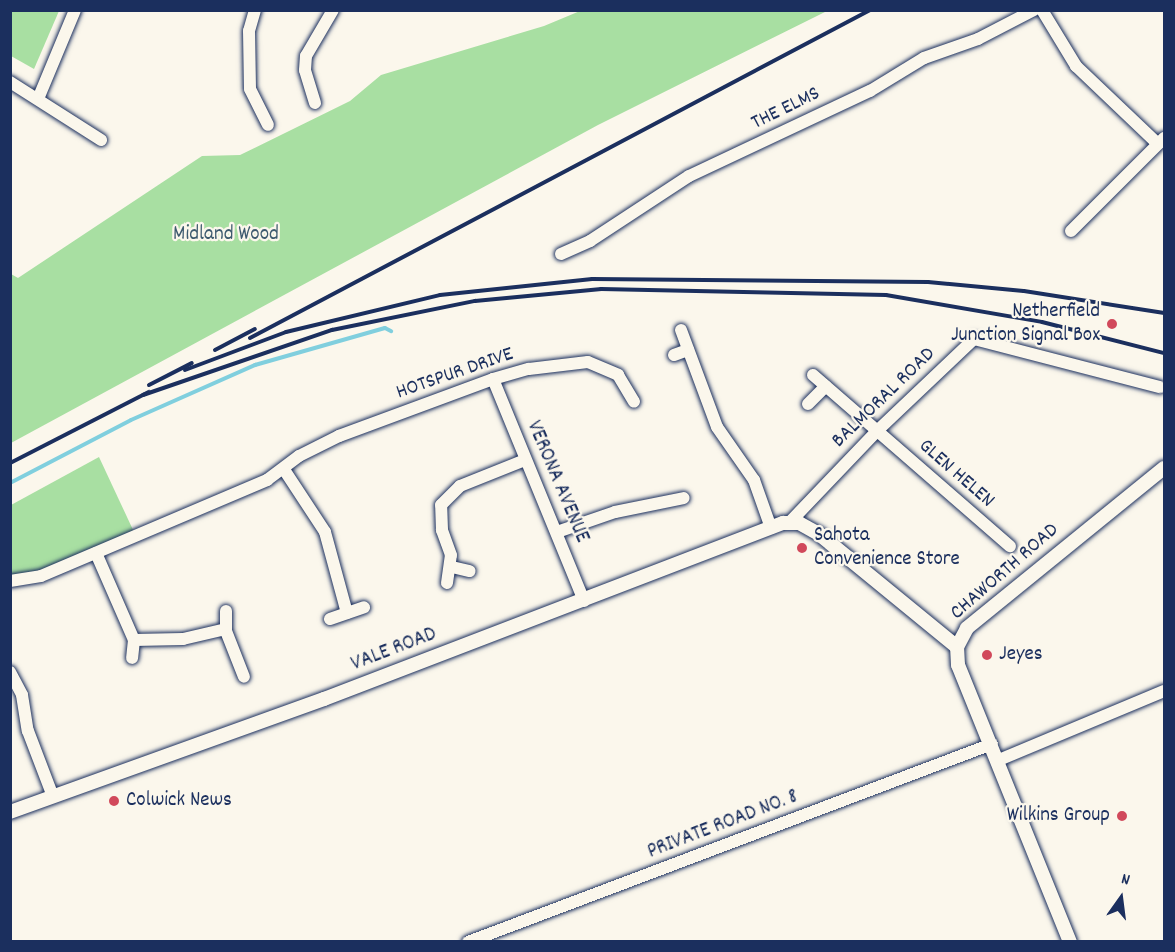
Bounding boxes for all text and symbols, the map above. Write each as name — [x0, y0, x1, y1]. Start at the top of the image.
street label: THE ELMS — [748, 82, 824, 136]
park label: Midland Wood — [173, 222, 279, 248]
place label: Netherfield Junction Signal Box — [951, 299, 1100, 349]
marker: Netherfield Junction Signal Box — [1105, 317, 1119, 331]
street label: HOTSPUR DRIVE — [393, 342, 517, 406]
street label: BALMORAL ROAD — [827, 342, 941, 454]
street label: VERONA AVENUE — [520, 417, 594, 547]
street label: GLEN HELEN — [913, 434, 999, 514]
street label: CHAWORTH ROAD — [946, 518, 1064, 626]
place label: Sahota Convenience Store — [814, 523, 960, 573]
marker: Sahota Convenience Store — [795, 541, 809, 555]
street label: VALE ROAD — [348, 622, 440, 678]
place label: Jeyes — [999, 642, 1042, 668]
marker: Jeyes — [980, 648, 994, 662]
street label: PRIVATE ROAD NO. 8 — [644, 785, 802, 865]
place label: Colwick News — [126, 788, 232, 814]
marker: Colwick News — [107, 794, 121, 808]
place label: Wilkins Group — [1007, 803, 1110, 829]
marker: Wilkins Group — [1115, 809, 1129, 823]
north arrow — [1091, 868, 1151, 928]
text: N — [1119, 868, 1132, 892]

